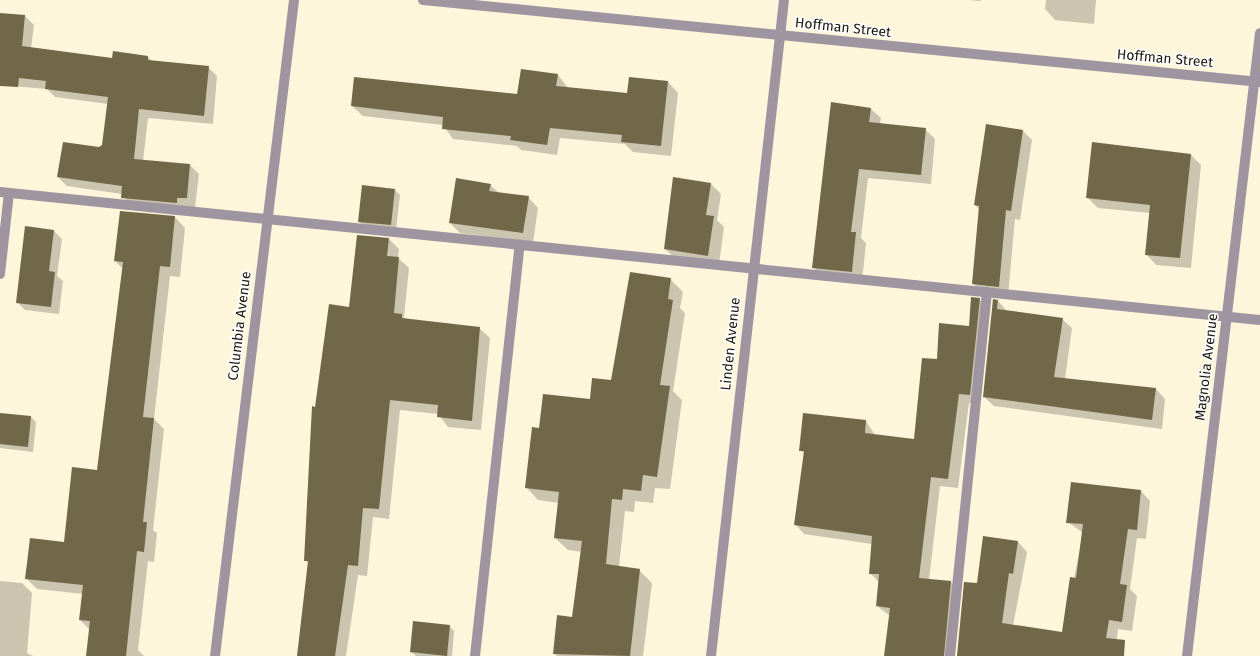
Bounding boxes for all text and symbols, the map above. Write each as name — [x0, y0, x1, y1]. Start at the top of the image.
street label: Hoffman Street — [794, 15, 892, 41]
street label: Hoffman Street — [1116, 46, 1214, 72]
street label: Columbia Avenue — [225, 270, 255, 382]
street label: Linden Avenue — [718, 297, 744, 391]
street label: Magnolia Avenue — [1192, 312, 1222, 422]

